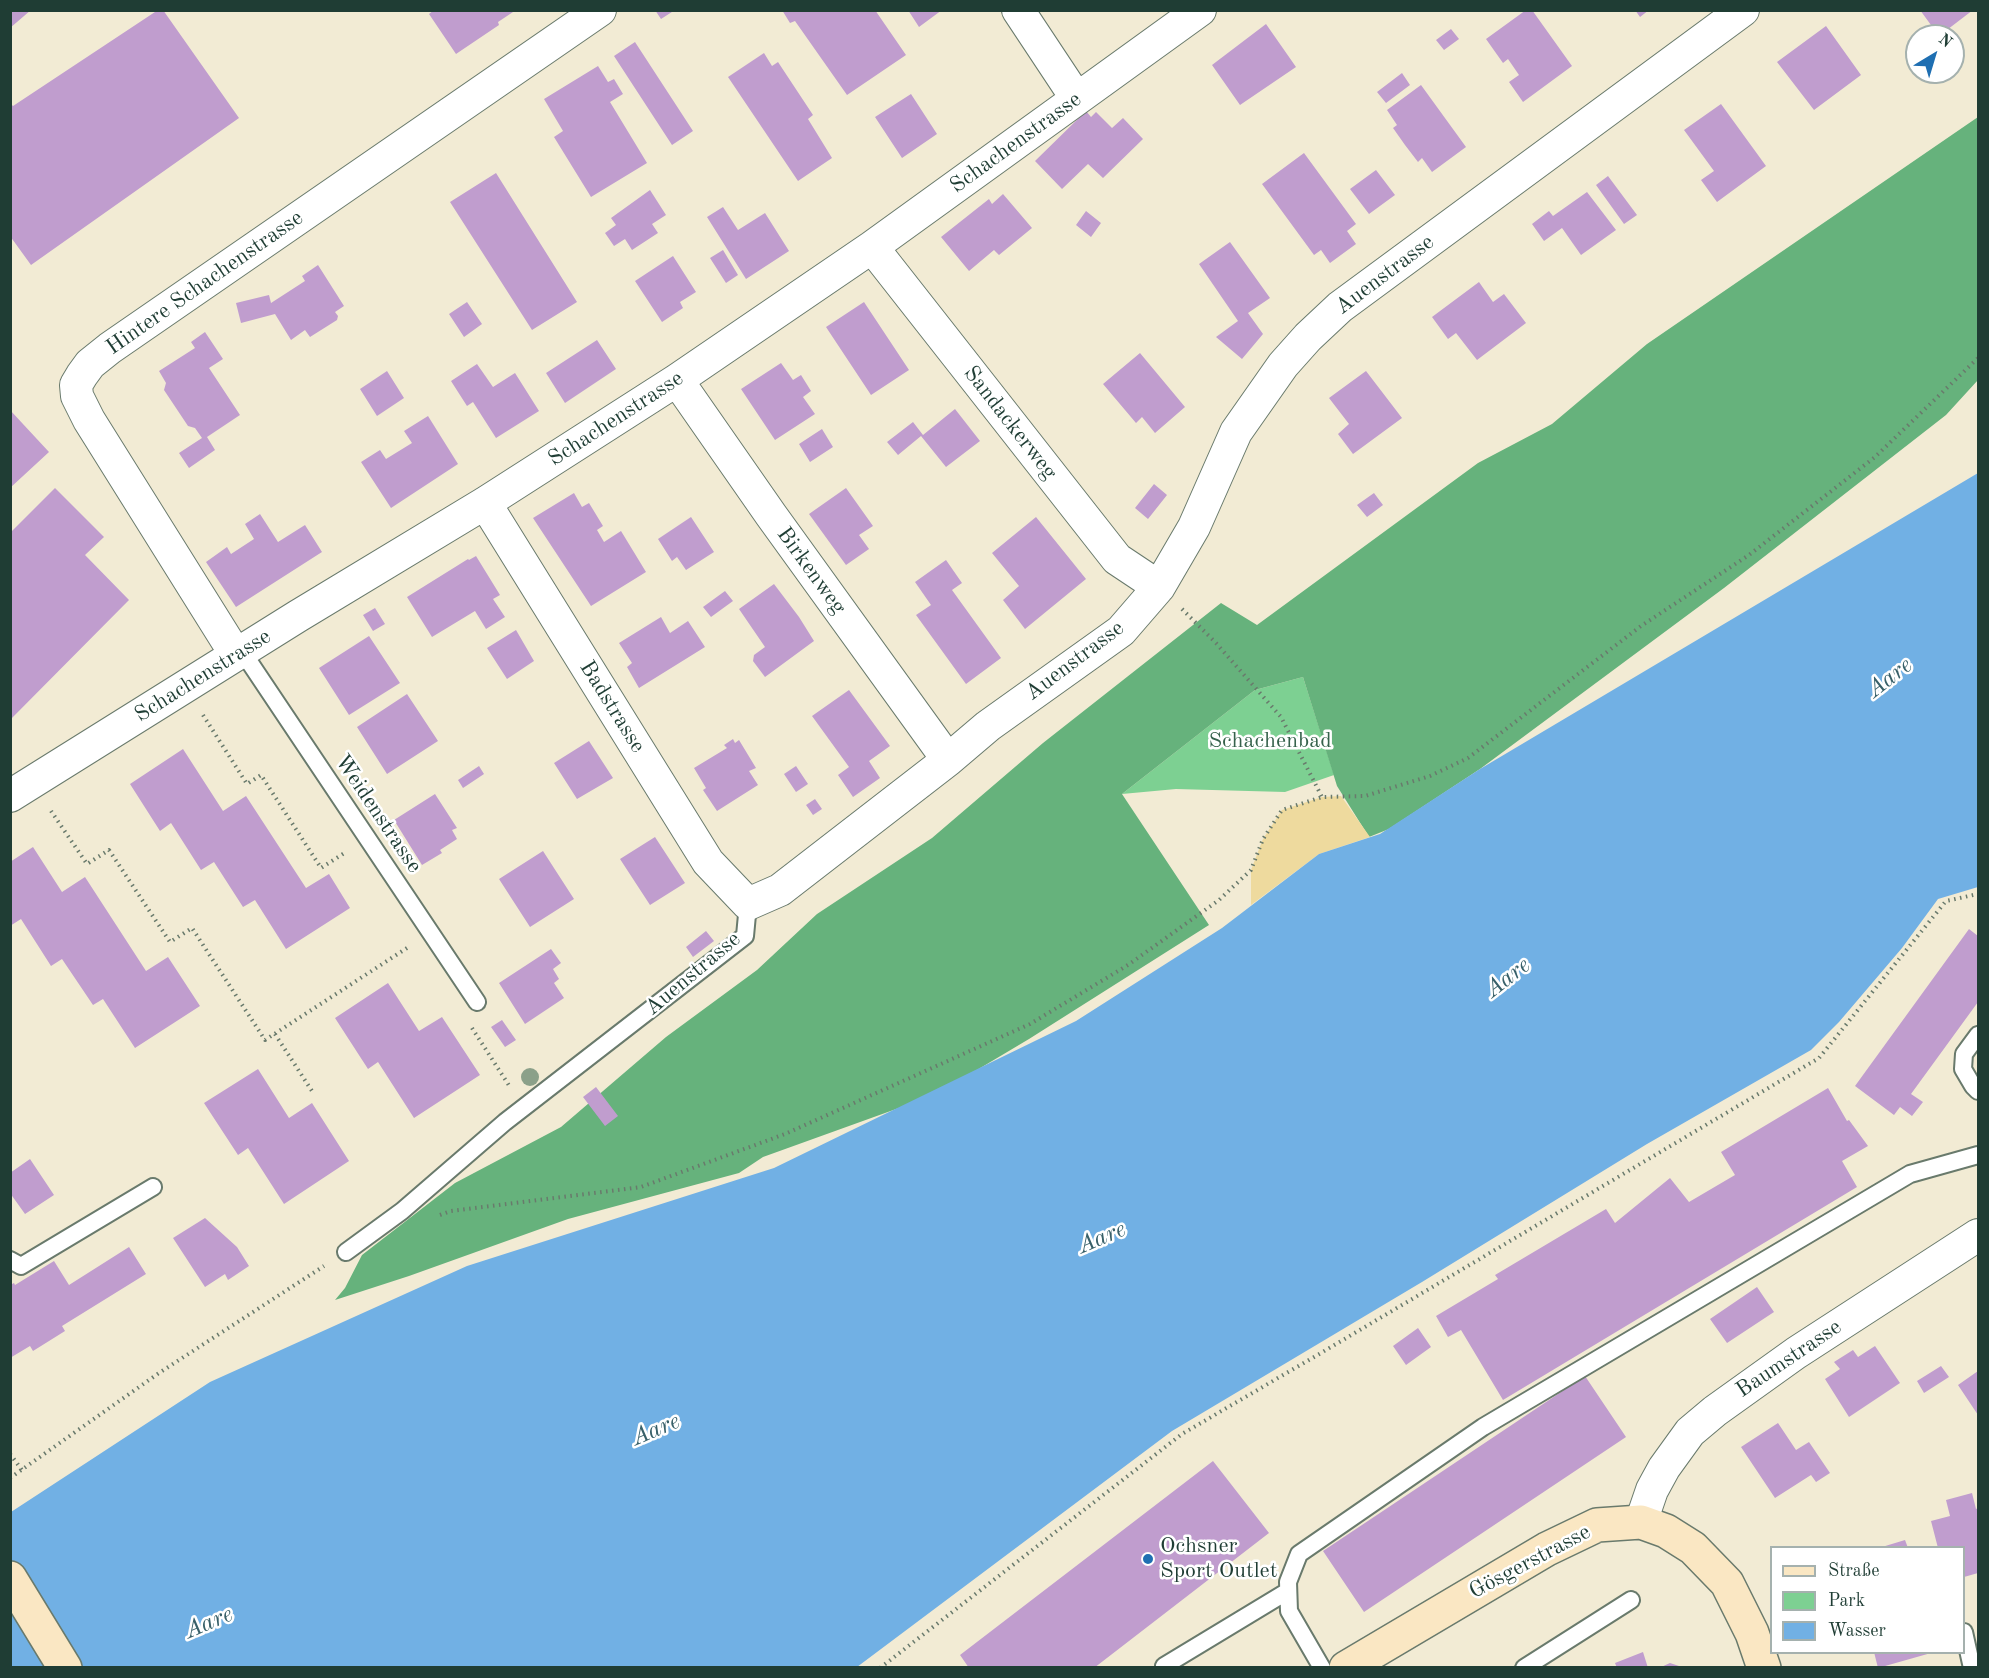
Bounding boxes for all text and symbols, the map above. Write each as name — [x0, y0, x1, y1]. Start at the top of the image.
north arrow — [1905, 24, 1965, 84]
text: N — [1935, 31, 1955, 51]
street label: Schachenstrasse — [945, 86, 1087, 200]
street label: Hintere Schachenstrasse — [101, 205, 309, 361]
street label: Auenstrasse — [1330, 229, 1440, 321]
street label: Sandackerweg — [957, 361, 1063, 485]
street label: Schachenstrasse — [543, 365, 689, 473]
street label: Birkenweg — [770, 522, 852, 620]
street label: Auenstrasse — [1020, 615, 1130, 707]
street label: Schachenstrasse — [130, 623, 276, 729]
water label: Aare — [1862, 651, 1918, 705]
street label: Badstrasse — [573, 656, 651, 758]
park label: Schachenbad — [1208, 728, 1332, 754]
street label: Weidenstrasse — [329, 750, 427, 878]
street label: Auenstrasse — [640, 926, 746, 1022]
water label: Aare — [1480, 951, 1536, 1005]
water label: Aare — [1074, 1215, 1130, 1261]
street label: Baumstrasse — [1731, 1314, 1847, 1404]
water label: Aare — [628, 1407, 684, 1453]
street label: Gösgerstrasse — [1465, 1519, 1595, 1605]
place label: Ochsner Sport Outlet — [1160, 1533, 1277, 1585]
legend — [1770, 1546, 1965, 1654]
marker: Ochsner Sport Outlet — [1141, 1552, 1155, 1566]
text: Straße — [1828, 1562, 1879, 1580]
text: Park — [1828, 1592, 1865, 1610]
water label: Aare — [181, 1600, 237, 1646]
text: Wasser — [1828, 1622, 1886, 1640]

